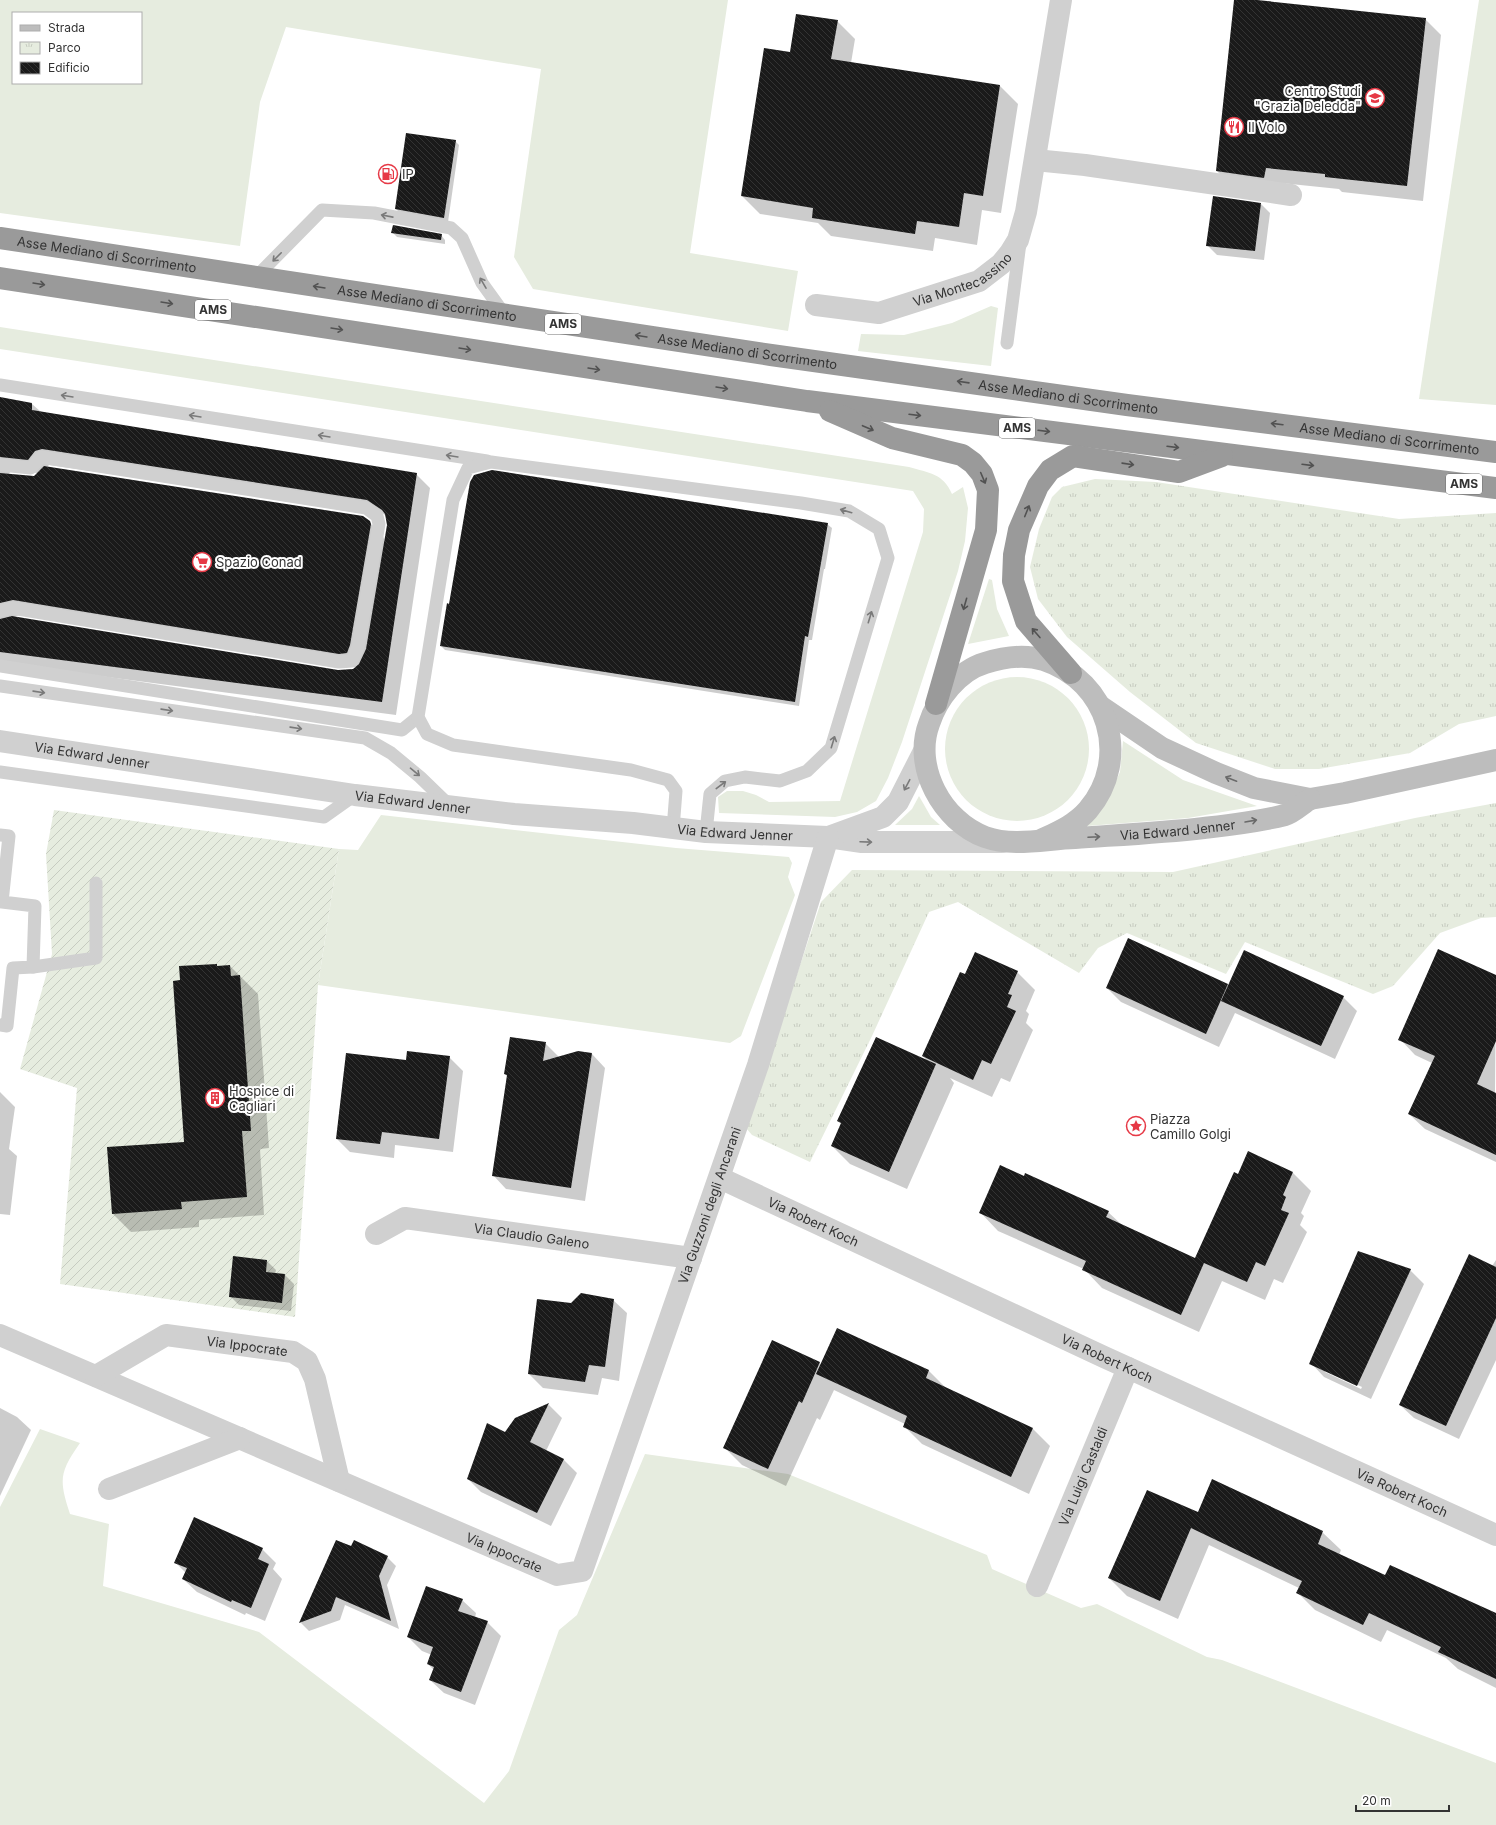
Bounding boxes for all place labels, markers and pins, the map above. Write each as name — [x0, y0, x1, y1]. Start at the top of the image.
place label: Centro Studi "Grazia Deledda" — [1255, 83, 1361, 114]
school or university icon: Centro Studi "Grazia Deledda" — [1364, 87, 1386, 109]
restaurant icon: Il Volo — [1223, 116, 1245, 138]
place label: Il Volo — [1248, 119, 1286, 135]
fuel station icon: IP — [377, 163, 399, 185]
place label: IP — [402, 166, 414, 182]
supermarket icon: Spazio Conad — [191, 551, 213, 573]
place label: Spazio Conad — [216, 554, 302, 570]
place label: Hospice di Cagliari — [229, 1083, 294, 1114]
building icon: Hospice di Cagliari — [204, 1087, 226, 1109]
place label: Piazza Camillo Golgi — [1150, 1111, 1231, 1142]
place icon: Piazza Camillo Golgi — [1125, 1115, 1147, 1137]

